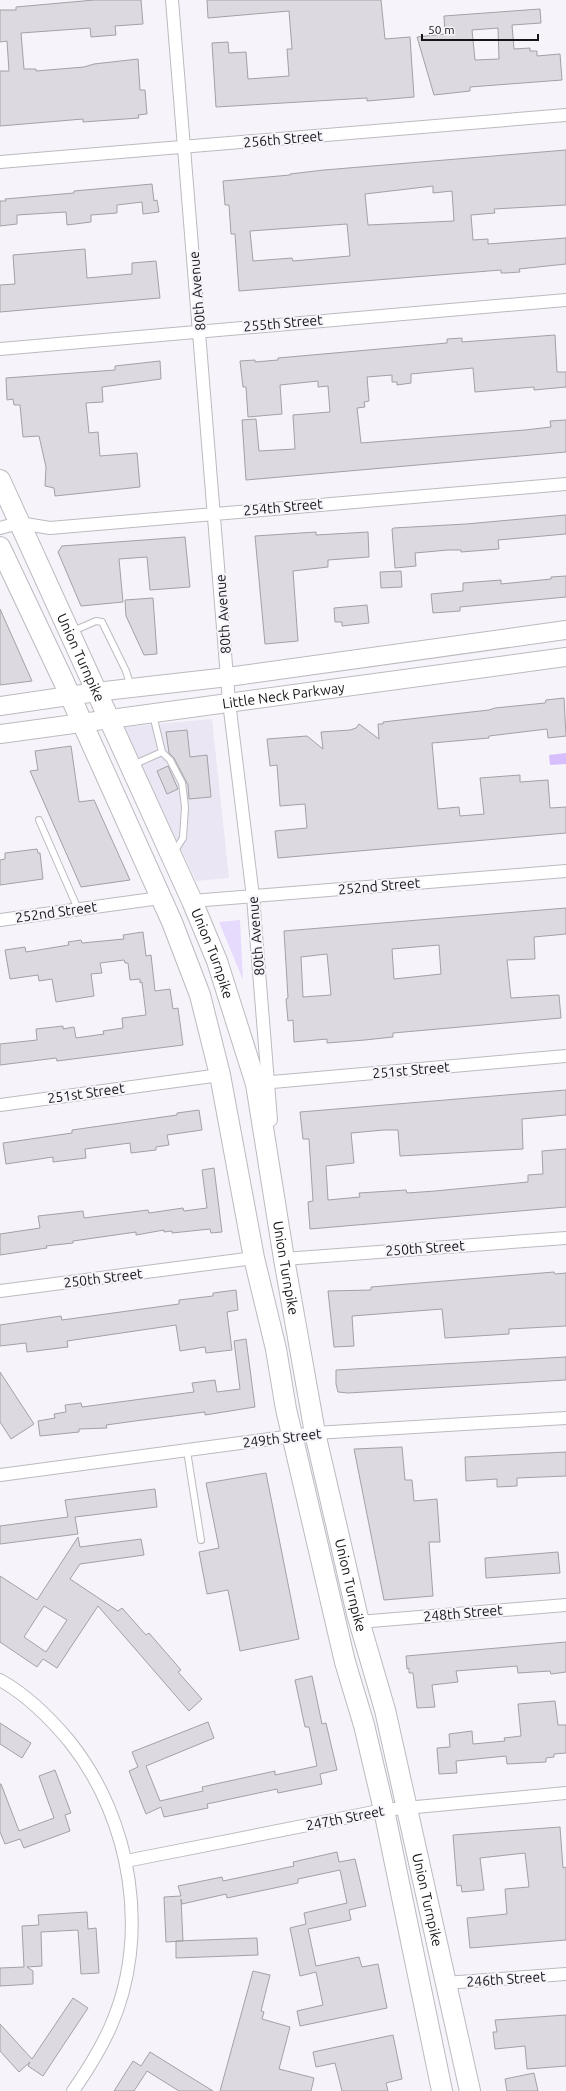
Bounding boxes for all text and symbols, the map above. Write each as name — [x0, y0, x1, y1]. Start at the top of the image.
scale bar — [422, 16, 538, 42]
text: 50 m — [428, 23, 455, 36]
street label: 256th Street — [243, 128, 324, 150]
street label: 80th Avenue — [186, 251, 208, 331]
street label: 255th Street — [243, 312, 324, 334]
street label: 254th Street — [243, 496, 324, 518]
street label: 80th Avenue — [212, 574, 234, 654]
street label: Union Turnpike — [54, 611, 108, 704]
street label: Little Neck Parkway — [221, 679, 346, 712]
street label: 252nd Street — [337, 874, 421, 898]
street label: 80th Avenue — [245, 896, 267, 976]
street label: 252nd Street — [14, 898, 98, 926]
street label: Union Turnpike — [188, 906, 236, 1001]
street label: 251st Street — [372, 1059, 451, 1081]
street label: 251st Street — [46, 1080, 126, 1106]
street label: Union Turnpike — [270, 1220, 302, 1316]
street label: 250th Street — [385, 1237, 466, 1259]
street label: 250th Street — [63, 1265, 144, 1291]
street label: 249th Street — [242, 1425, 323, 1451]
street label: Union Turnpike — [332, 1537, 370, 1634]
street label: 248th Street — [423, 1602, 504, 1624]
street label: 247th Street — [304, 1802, 386, 1833]
street label: Union Turnpike — [409, 1852, 446, 1948]
street label: 246th Street — [466, 1968, 547, 1990]

